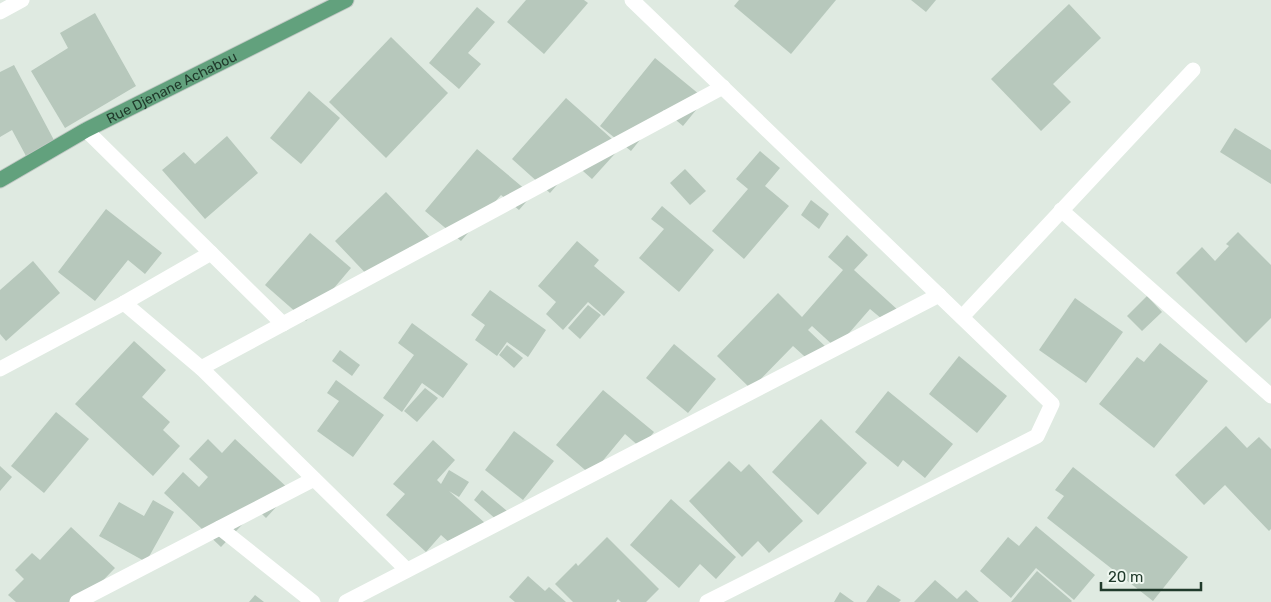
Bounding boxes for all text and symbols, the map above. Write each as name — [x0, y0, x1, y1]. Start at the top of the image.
street label: Rue Djenane Achabou — [104, 48, 240, 127]
scale bar — [1101, 560, 1201, 592]
text: 20 m — [1108, 568, 1143, 586]

